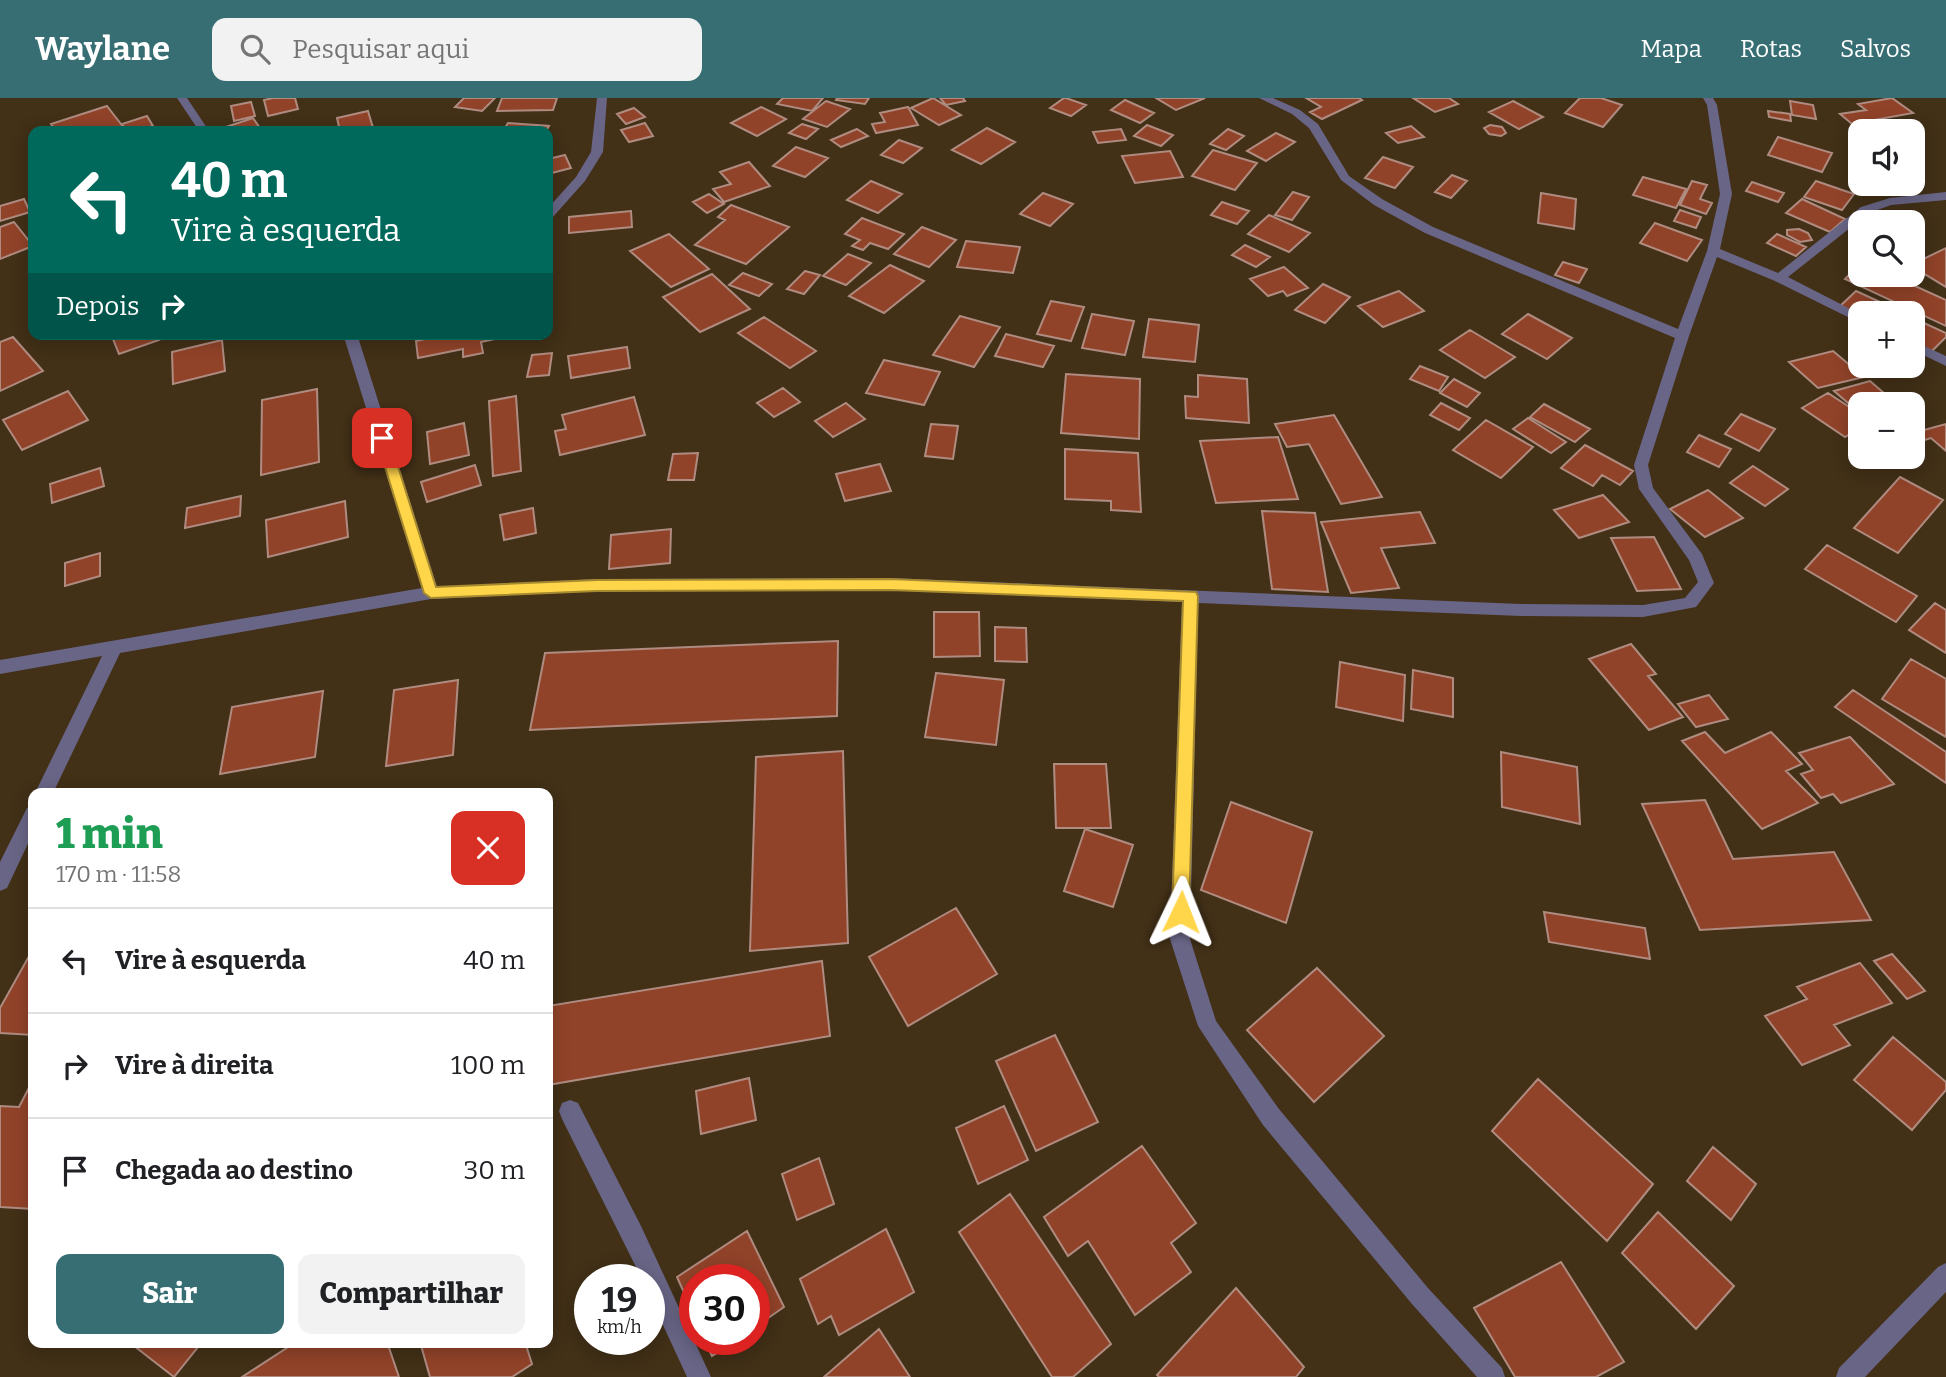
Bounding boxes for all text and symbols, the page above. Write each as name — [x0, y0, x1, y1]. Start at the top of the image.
search box — [212, 18, 702, 81]
text: Waylane — [35, 29, 170, 69]
icon: search — [236, 30, 274, 68]
text: Pesquisar aqui — [292, 34, 469, 65]
text: Mapa — [1640, 35, 1702, 63]
text: Rotas — [1740, 35, 1802, 63]
text: Salvos — [1840, 35, 1911, 63]
map controls — [1848, 119, 1925, 469]
button: sound — [1848, 119, 1925, 196]
text: 40 m — [171, 151, 288, 210]
icon: left — [56, 154, 147, 245]
button: search — [1848, 210, 1925, 287]
text: Vire à esquerda — [171, 211, 401, 249]
icon: right — [153, 287, 191, 325]
text: Depois — [56, 291, 139, 322]
button: + — [1848, 301, 1925, 378]
button: − — [1848, 392, 1925, 469]
pin — [352, 408, 412, 468]
icon: arrive — [363, 419, 401, 457]
text: 1 min — [56, 809, 163, 859]
button: close — [451, 811, 525, 885]
text: 170 m · 11:58 — [56, 860, 181, 888]
position arrow — [1144, 875, 1218, 949]
icon: left — [56, 942, 94, 980]
text: Vire à esquerda — [115, 945, 306, 976]
text: 40 m — [463, 945, 525, 976]
icon: right — [56, 1047, 94, 1085]
text: Vire à direita — [115, 1050, 274, 1081]
text: 100 m — [451, 1050, 525, 1081]
icon: arrive — [56, 1152, 94, 1190]
text: Chegada ao destino — [115, 1155, 353, 1186]
text: 30 m — [464, 1155, 525, 1186]
button: Sair — [56, 1254, 284, 1334]
button: Compartilhar — [298, 1254, 525, 1334]
speed limit sign: 30 — [679, 1264, 770, 1355]
text: 19 — [602, 1279, 637, 1321]
text: km/h — [597, 1316, 642, 1338]

